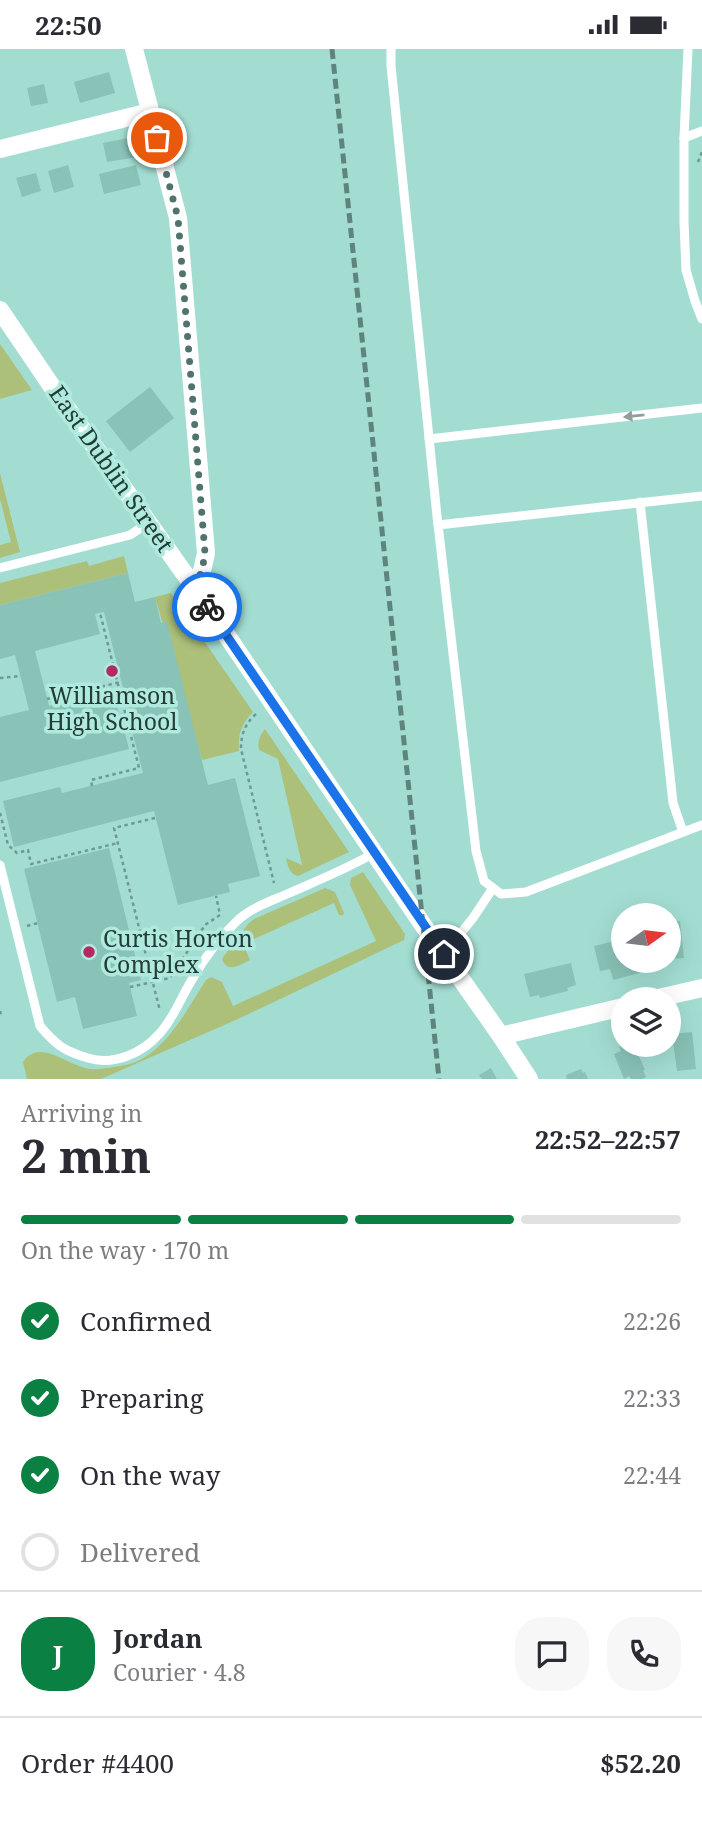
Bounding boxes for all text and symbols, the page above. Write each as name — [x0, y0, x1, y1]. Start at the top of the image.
text: 22:50 — [35, 7, 102, 43]
pin — [127, 108, 187, 168]
icon: bag — [138, 119, 176, 157]
street label: East Dublin Street — [42, 379, 181, 558]
one-way arrow — [623, 410, 645, 421]
courier — [172, 572, 242, 642]
icon: bike — [188, 588, 226, 626]
marker: Williamson High School — [104, 663, 120, 679]
place label: Williamson High School — [47, 679, 177, 737]
north arrow — [611, 903, 681, 973]
map controls — [611, 903, 681, 1057]
place label: Curtis Horton Complex — [103, 922, 253, 980]
pin — [414, 924, 474, 984]
icon: home — [425, 935, 463, 973]
marker: Curtis Horton Complex — [81, 944, 97, 960]
button: layers — [611, 987, 681, 1057]
text: Arriving in — [21, 1097, 142, 1129]
text: 22:52–22:57 — [535, 1121, 681, 1157]
text: 2 min — [21, 1124, 151, 1186]
text: On the way · 170 m — [21, 1234, 229, 1266]
icon: check — [21, 1302, 59, 1340]
text: Confirmed — [80, 1303, 212, 1339]
text: 22:26 — [623, 1305, 681, 1337]
icon: check — [21, 1379, 59, 1417]
text: Preparing — [80, 1380, 204, 1416]
text: 22:33 — [623, 1382, 681, 1414]
icon: check — [21, 1456, 59, 1494]
text: On the way — [80, 1457, 220, 1493]
text: 22:44 — [623, 1459, 681, 1491]
text: Delivered — [80, 1534, 200, 1570]
button: chat — [515, 1617, 589, 1691]
button: phone — [607, 1617, 681, 1691]
text: Jordan — [113, 1620, 203, 1656]
text: J — [53, 1636, 63, 1672]
text: Courier · 4.8 — [113, 1656, 246, 1688]
text: Order #4400 — [21, 1745, 174, 1781]
text: $52.20 — [600, 1745, 681, 1781]

